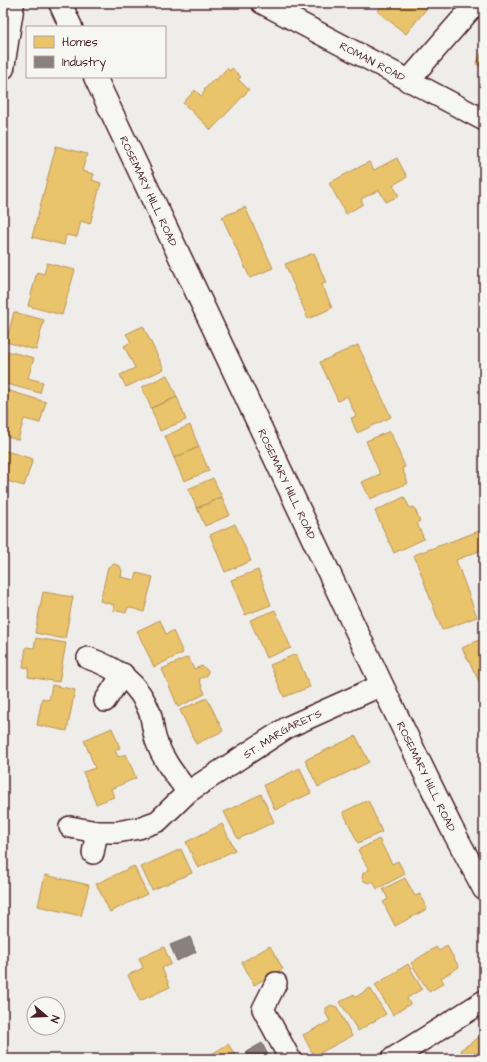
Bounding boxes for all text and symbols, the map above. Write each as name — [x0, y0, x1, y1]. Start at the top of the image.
legend — [26, 26, 166, 78]
text: Homes — [62, 34, 98, 51]
street label: ROMAN ROAD — [337, 38, 408, 85]
text: Industry — [62, 54, 107, 72]
street label: ROSEMARY HILL ROAD — [116, 133, 181, 249]
street label: ROSEMARY HILL ROAD — [255, 426, 320, 542]
street label: ST. MARGARET'S — [240, 705, 324, 762]
street label: ROSEMARY HILL ROAD — [393, 719, 460, 834]
north arrow — [26, 996, 66, 1036]
text: N — [47, 1013, 63, 1025]

